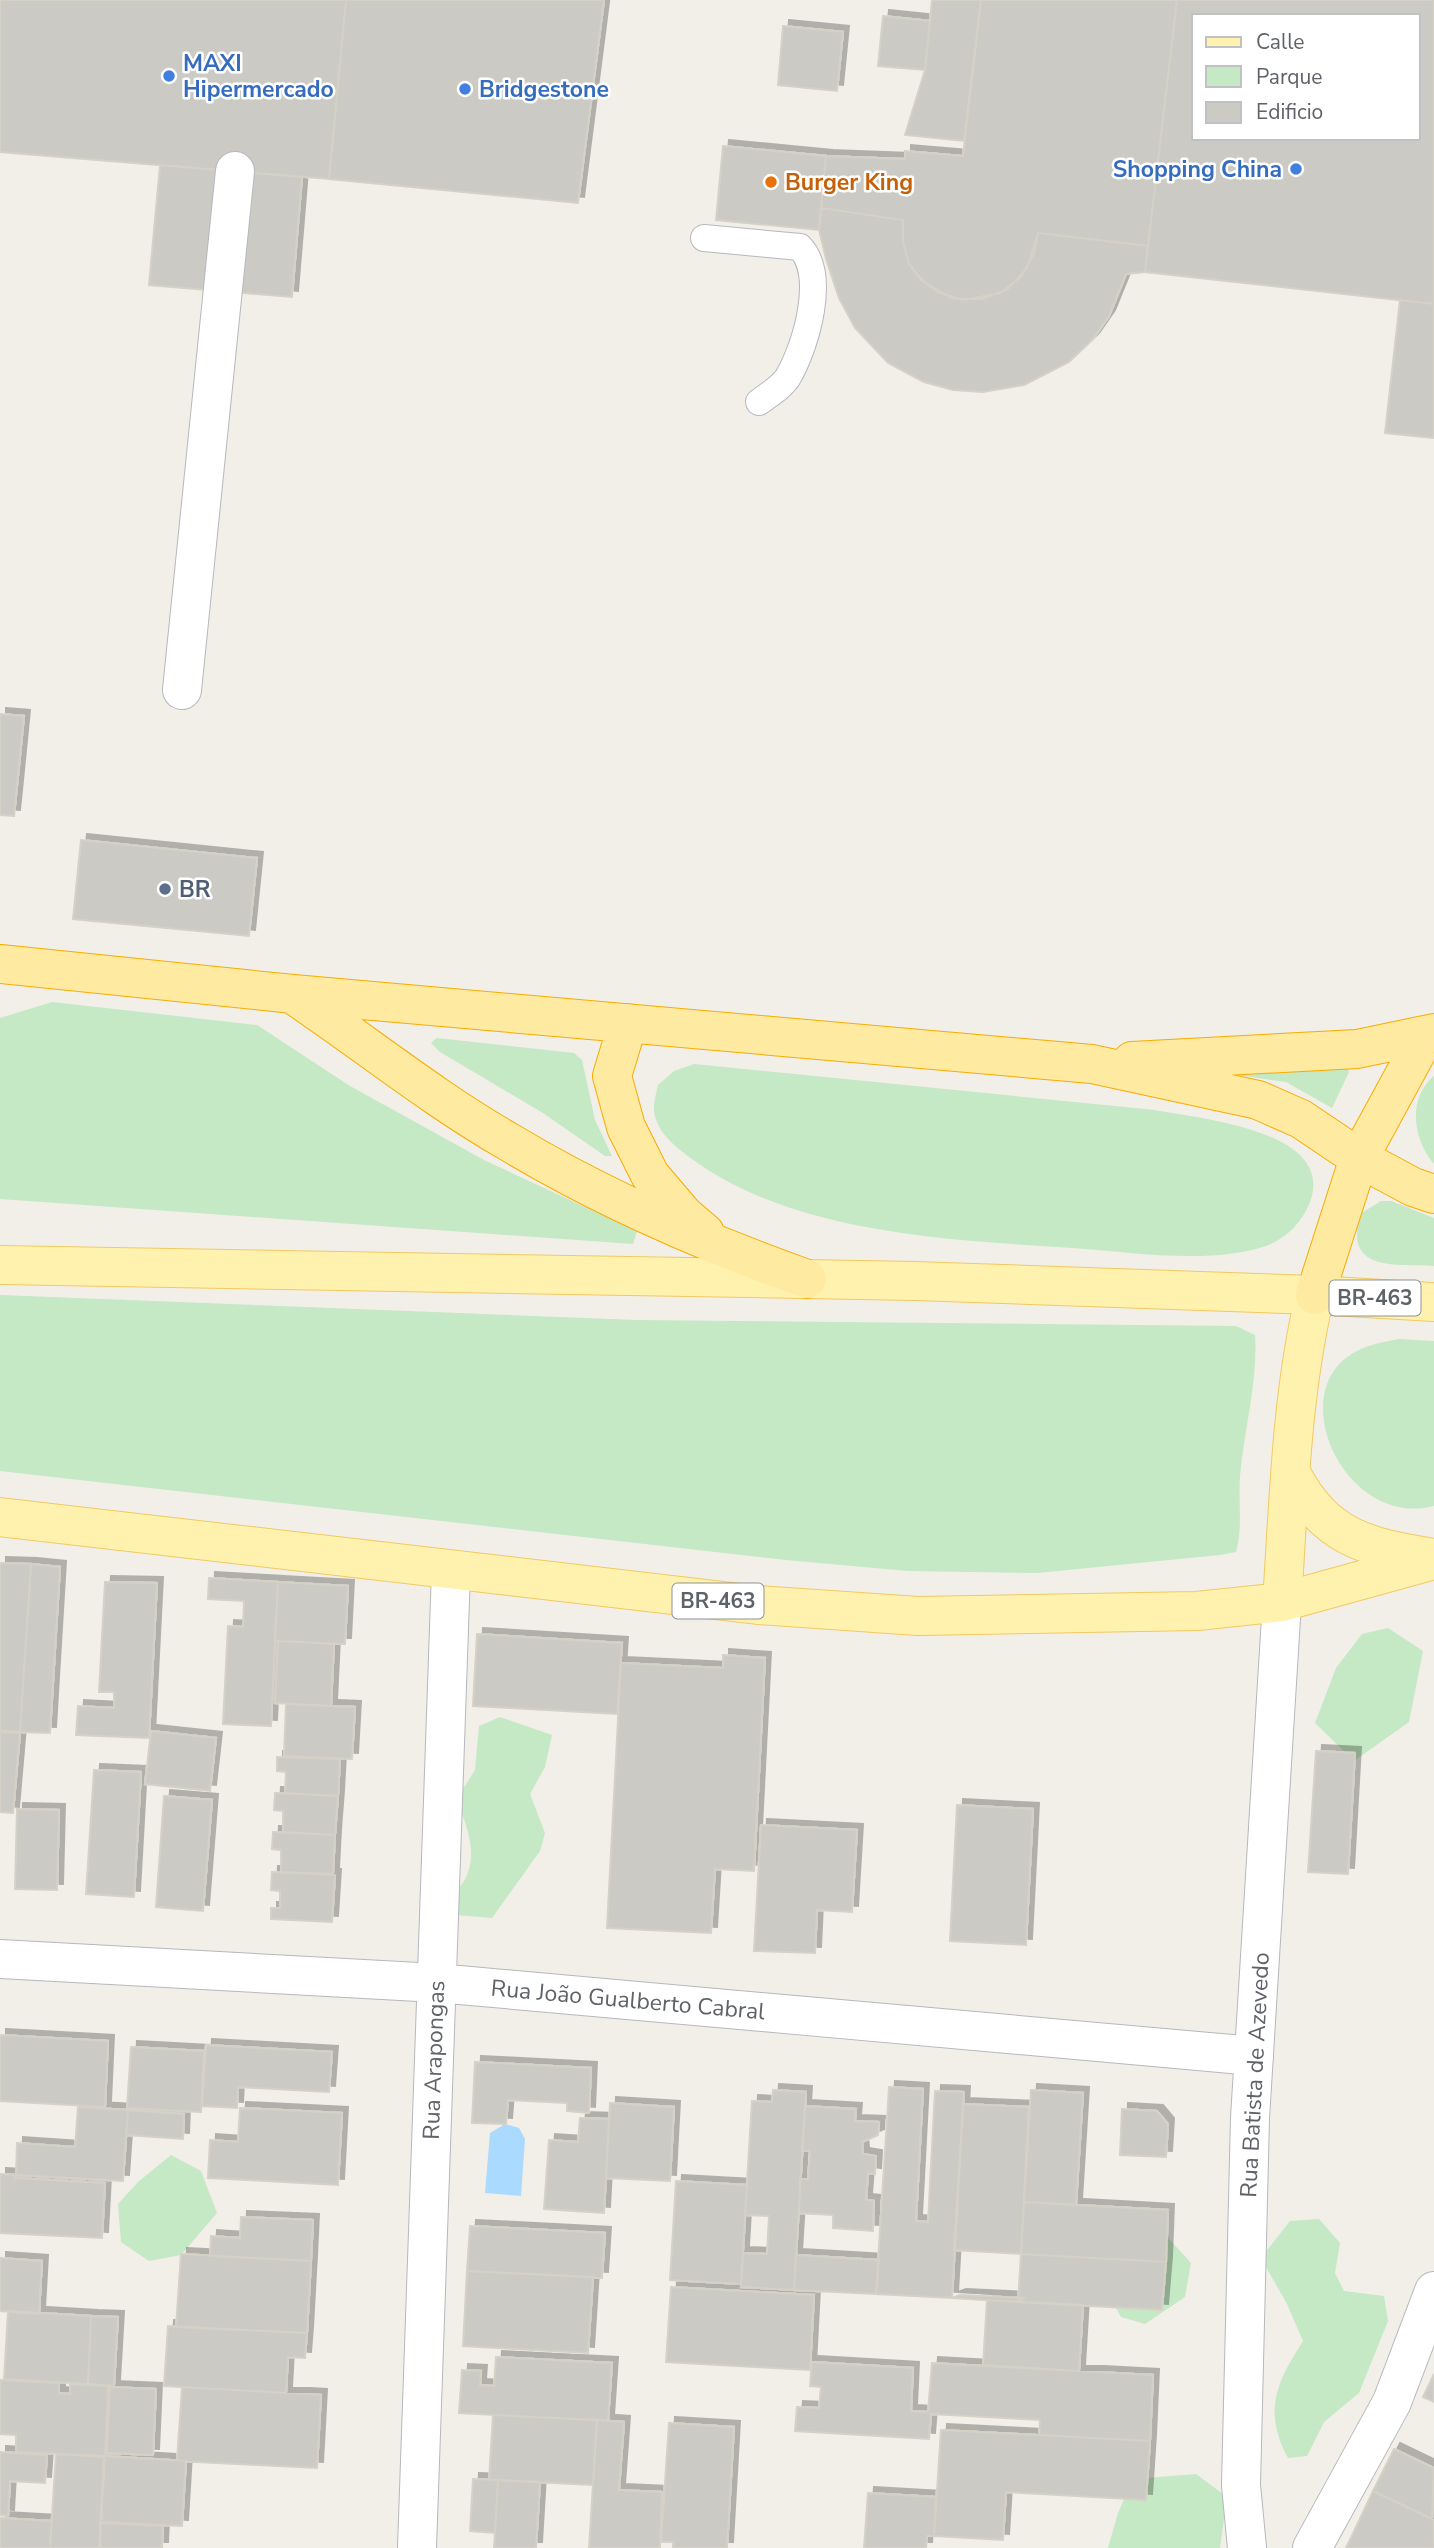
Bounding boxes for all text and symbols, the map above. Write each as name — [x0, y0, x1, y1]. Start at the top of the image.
legend — [1192, 14, 1420, 140]
text: Calle — [1256, 28, 1304, 56]
place label: MAXI Hipermercado — [183, 48, 334, 105]
text: Parque — [1256, 63, 1323, 91]
marker: MAXI Hipermercado — [161, 68, 177, 84]
place label: Bridgestone — [479, 74, 609, 105]
marker: Bridgestone — [457, 81, 473, 97]
text: Edificio — [1256, 98, 1323, 126]
place label: Shopping China — [1113, 154, 1282, 185]
marker: Shopping China — [1288, 161, 1304, 177]
place label: Burger King — [785, 167, 913, 198]
marker: Burger King — [763, 174, 779, 190]
place label: BR — [179, 874, 211, 905]
marker: BR — [157, 881, 173, 897]
road number: BR-463 — [1330, 1280, 1420, 1316]
road number: BR-463 — [672, 1584, 764, 1618]
street label: Rua Batista de Azevedo — [1233, 1952, 1277, 2198]
street label: Rua João Gualberto Cabral — [490, 1973, 767, 2027]
street label: Rua Arapongas — [416, 1980, 452, 2140]

